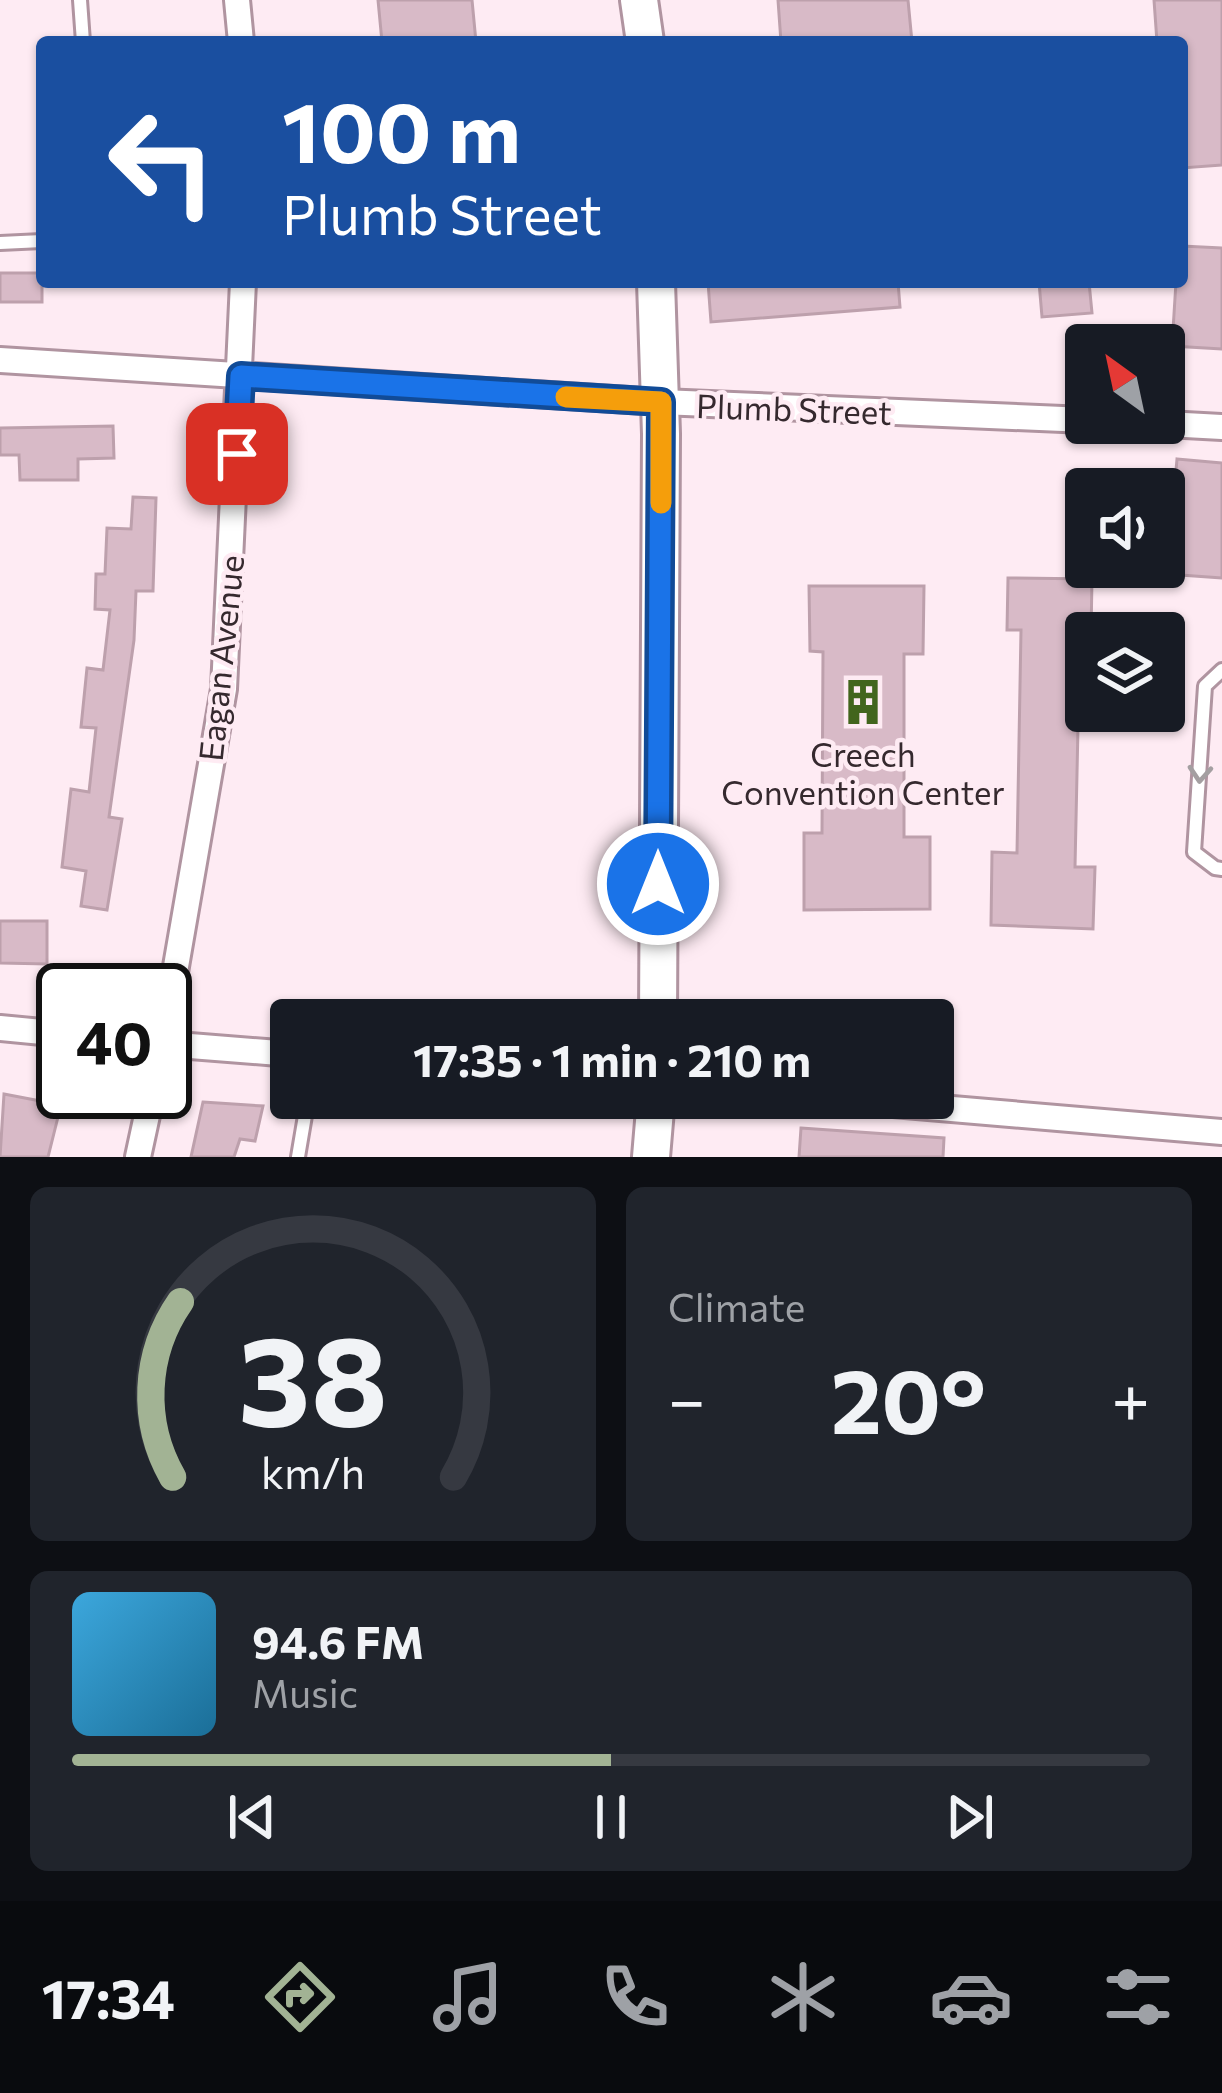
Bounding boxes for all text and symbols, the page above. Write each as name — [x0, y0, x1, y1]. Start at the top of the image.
text: 100 m — [282, 78, 521, 180]
icon: left — [84, 84, 240, 240]
text: Plumb Street — [282, 180, 602, 246]
north arrow — [1065, 324, 1185, 444]
map controls — [1065, 324, 1185, 732]
street label: Plumb Street — [696, 384, 892, 432]
pin — [186, 403, 288, 505]
icon: arrive — [204, 421, 270, 487]
button: sound — [1065, 468, 1185, 588]
street label: Eagan Avenue — [189, 553, 251, 763]
button: layers — [1065, 612, 1185, 732]
building icon: Creech Convention Center — [838, 677, 888, 727]
place label: Creech Convention Center — [721, 733, 1005, 812]
one-way arrow — [1187, 765, 1213, 784]
position arrow — [595, 821, 721, 947]
speed limit sign: 40 — [36, 963, 192, 1119]
text: 17:35 · 1 min · 210 m — [413, 1031, 811, 1086]
text: Climate — [668, 1282, 805, 1330]
text: 38 — [238, 1299, 388, 1452]
text: 20° — [831, 1342, 986, 1453]
text: − — [668, 1357, 706, 1438]
text: + — [1111, 1357, 1150, 1438]
text: km/h — [261, 1445, 365, 1498]
text: 94.6 FM — [252, 1613, 424, 1668]
text: Music — [252, 1668, 358, 1716]
icon: previous — [219, 1784, 285, 1850]
icon: pause — [578, 1784, 644, 1850]
icon: next — [937, 1784, 1003, 1850]
icon: directions — [258, 1955, 342, 2039]
icon: music — [426, 1955, 510, 2039]
icon: phone — [593, 1955, 677, 2039]
icon: climate — [761, 1955, 845, 2039]
icon: car — [929, 1955, 1013, 2039]
icon: filters — [1096, 1955, 1180, 2039]
text: 17:34 — [42, 1964, 175, 2030]

